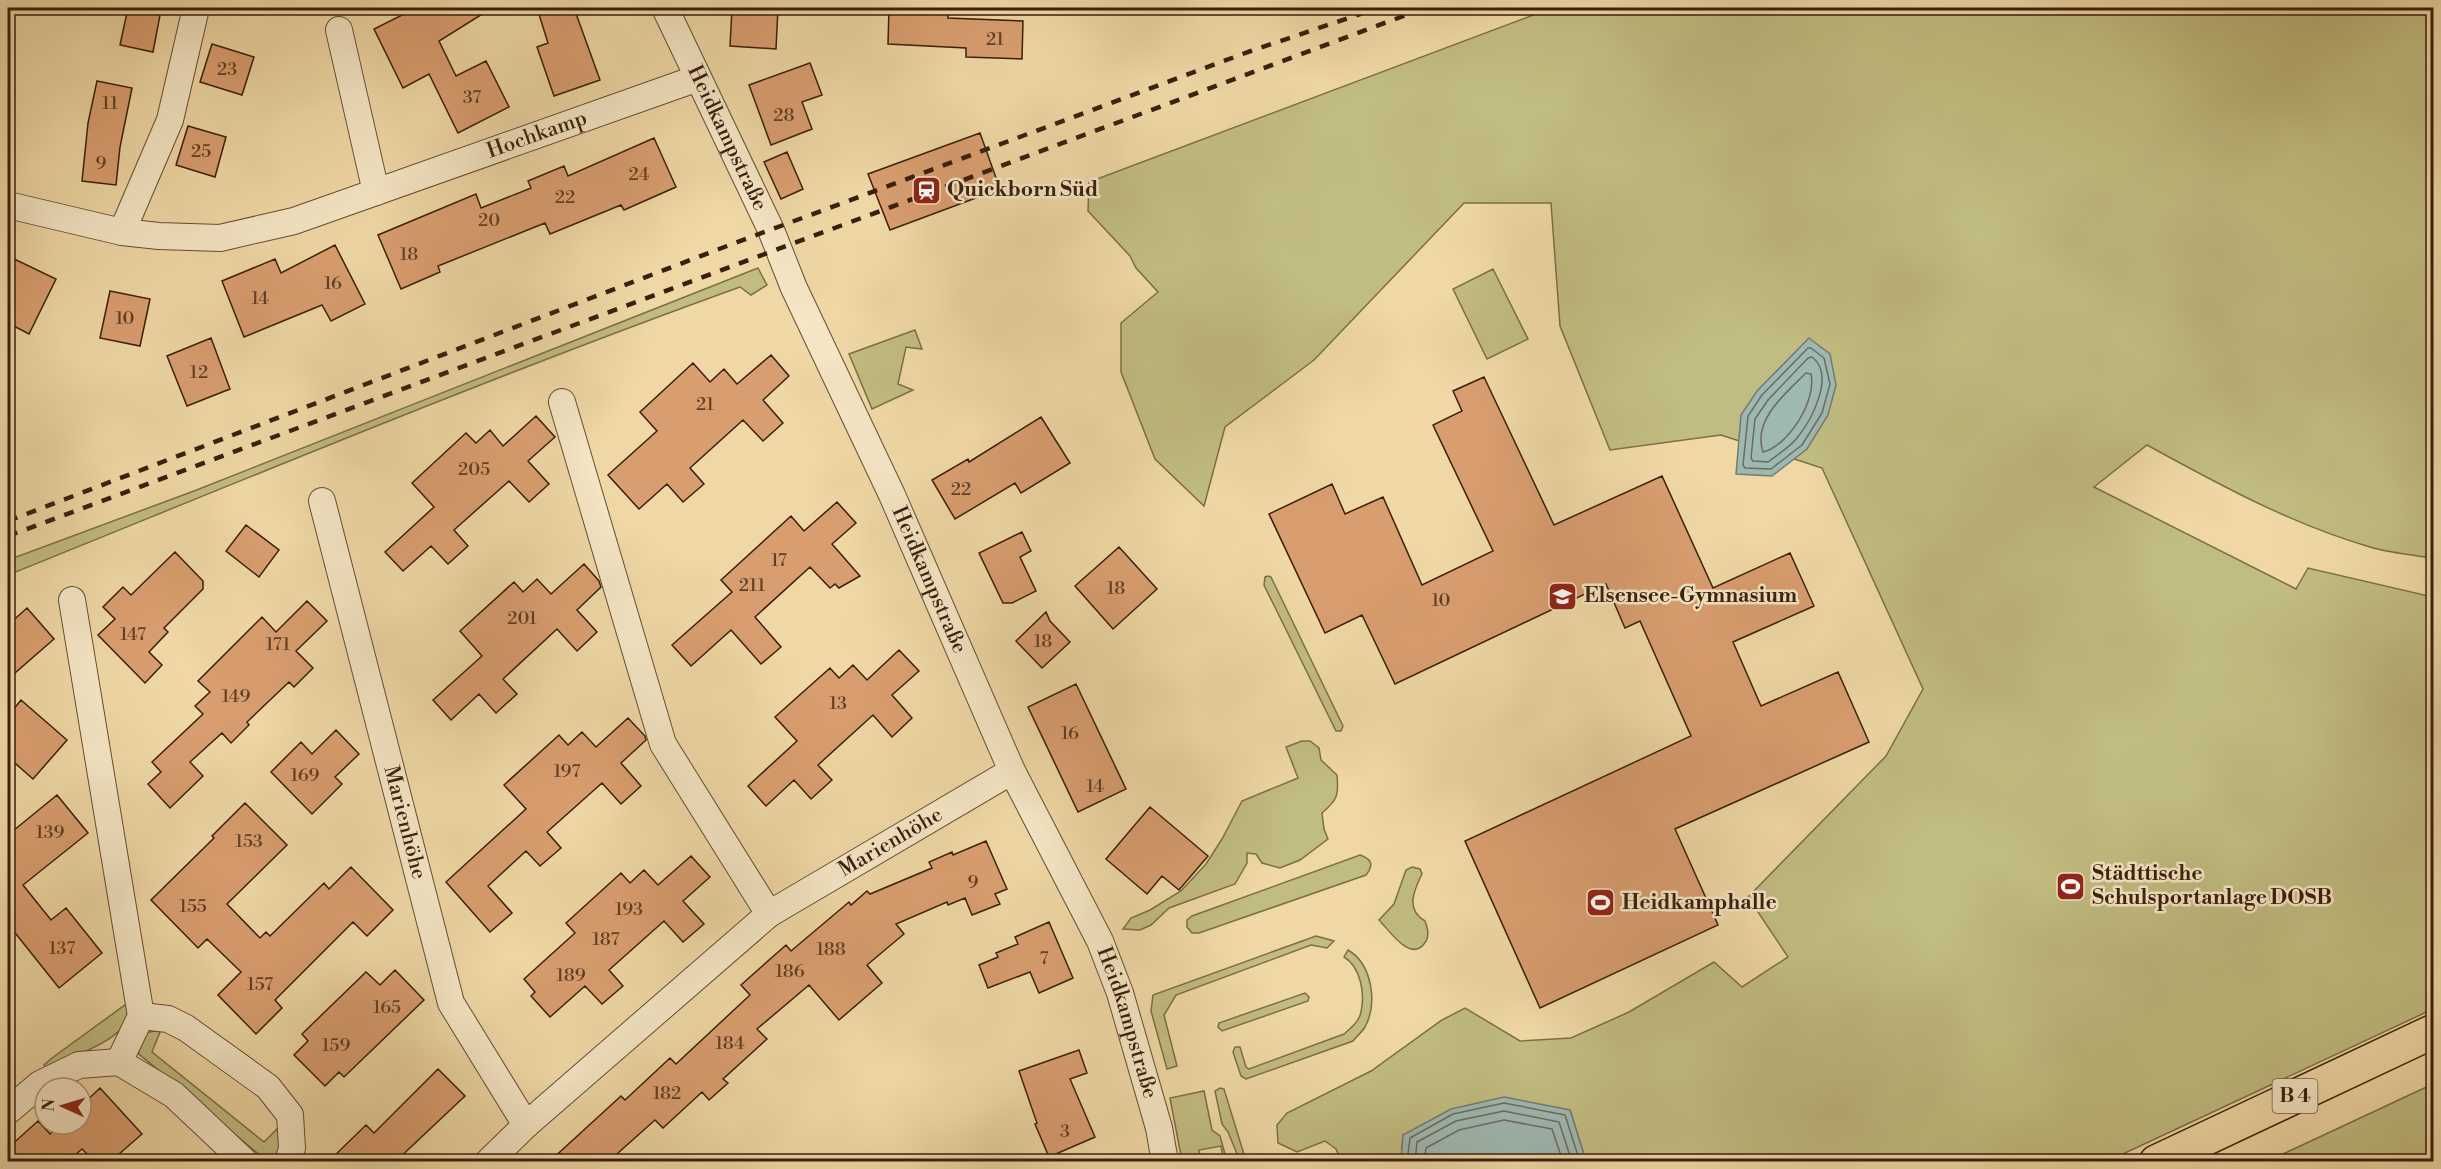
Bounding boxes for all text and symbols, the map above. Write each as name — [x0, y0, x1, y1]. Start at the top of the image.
house number: 21 — [986, 28, 1004, 51]
house number: 23 — [217, 58, 237, 81]
street label: Heidkampstraße — [681, 61, 773, 215]
house number: 37 — [463, 86, 481, 109]
house number: 11 — [102, 92, 118, 115]
house number: 28 — [773, 104, 795, 127]
street label: Hochkamp — [483, 105, 590, 165]
house number: 25 — [191, 140, 211, 163]
house number: 9 — [96, 152, 107, 175]
house number: 24 — [628, 163, 650, 186]
station icon: Quickborn Süd — [910, 174, 942, 206]
place label: Quickborn Süd — [947, 177, 1098, 203]
house number: 22 — [555, 186, 575, 209]
house number: 20 — [478, 209, 500, 232]
house number: 18 — [400, 243, 418, 266]
house number: 16 — [324, 272, 342, 295]
house number: 14 — [251, 287, 269, 310]
house number: 10 — [115, 307, 135, 330]
house number: 12 — [190, 361, 208, 384]
house number: 21 — [696, 393, 714, 416]
house number: 205 — [458, 458, 490, 481]
house number: 22 — [951, 478, 971, 501]
street label: Heidkampstraße — [886, 502, 972, 657]
house number: 17 — [771, 549, 787, 572]
house number: 211 — [739, 574, 766, 597]
house number: 18 — [1107, 577, 1125, 600]
school or university icon: Elsensee-Gymnasium — [1547, 580, 1579, 612]
place label: Elsensee-Gymnasium — [1584, 583, 1797, 609]
house number: 10 — [1431, 589, 1451, 612]
house number: 201 — [507, 607, 537, 630]
house number: 147 — [120, 623, 146, 646]
house number: 18 — [1034, 630, 1052, 653]
house number: 171 — [266, 633, 290, 656]
house number: 149 — [222, 685, 250, 708]
house number: 13 — [829, 692, 847, 715]
house number: 16 — [1061, 722, 1079, 745]
house number: 197 — [553, 760, 581, 783]
street label: Marienhöhe — [378, 763, 432, 882]
house number: 169 — [291, 764, 320, 787]
house number: 14 — [1086, 775, 1104, 798]
street label: Marienhöhe — [834, 802, 947, 883]
house number: 139 — [36, 821, 64, 844]
house number: 153 — [235, 830, 263, 853]
place label: Städttische Schulsportanlage DOSB — [2092, 861, 2332, 911]
sports icon: Städttische Schulsportanlage DOSB — [2055, 870, 2087, 902]
house number: 9 — [968, 871, 979, 894]
sports icon: Heidkamphalle — [1585, 887, 1617, 919]
place label: Heidkamphalle — [1622, 890, 1777, 916]
house number: 155 — [179, 895, 207, 918]
house number: 193 — [615, 898, 643, 921]
house number: 187 — [592, 928, 620, 951]
house number: 137 — [49, 937, 75, 960]
house number: 188 — [816, 938, 846, 961]
street label: Heidkampstraße — [1090, 943, 1163, 1102]
house number: 7 — [1039, 947, 1049, 970]
house number: 186 — [775, 960, 805, 983]
house number: 189 — [556, 964, 586, 987]
house number: 157 — [247, 973, 273, 996]
house number: 165 — [373, 996, 401, 1019]
house number: 184 — [715, 1032, 745, 1055]
house number: 159 — [322, 1034, 350, 1057]
north arrow — [33, 1076, 93, 1136]
road number: B 4 — [2272, 1079, 2318, 1113]
house number: 182 — [653, 1082, 681, 1105]
text: N — [39, 1098, 59, 1112]
house number: 3 — [1060, 1120, 1070, 1143]

